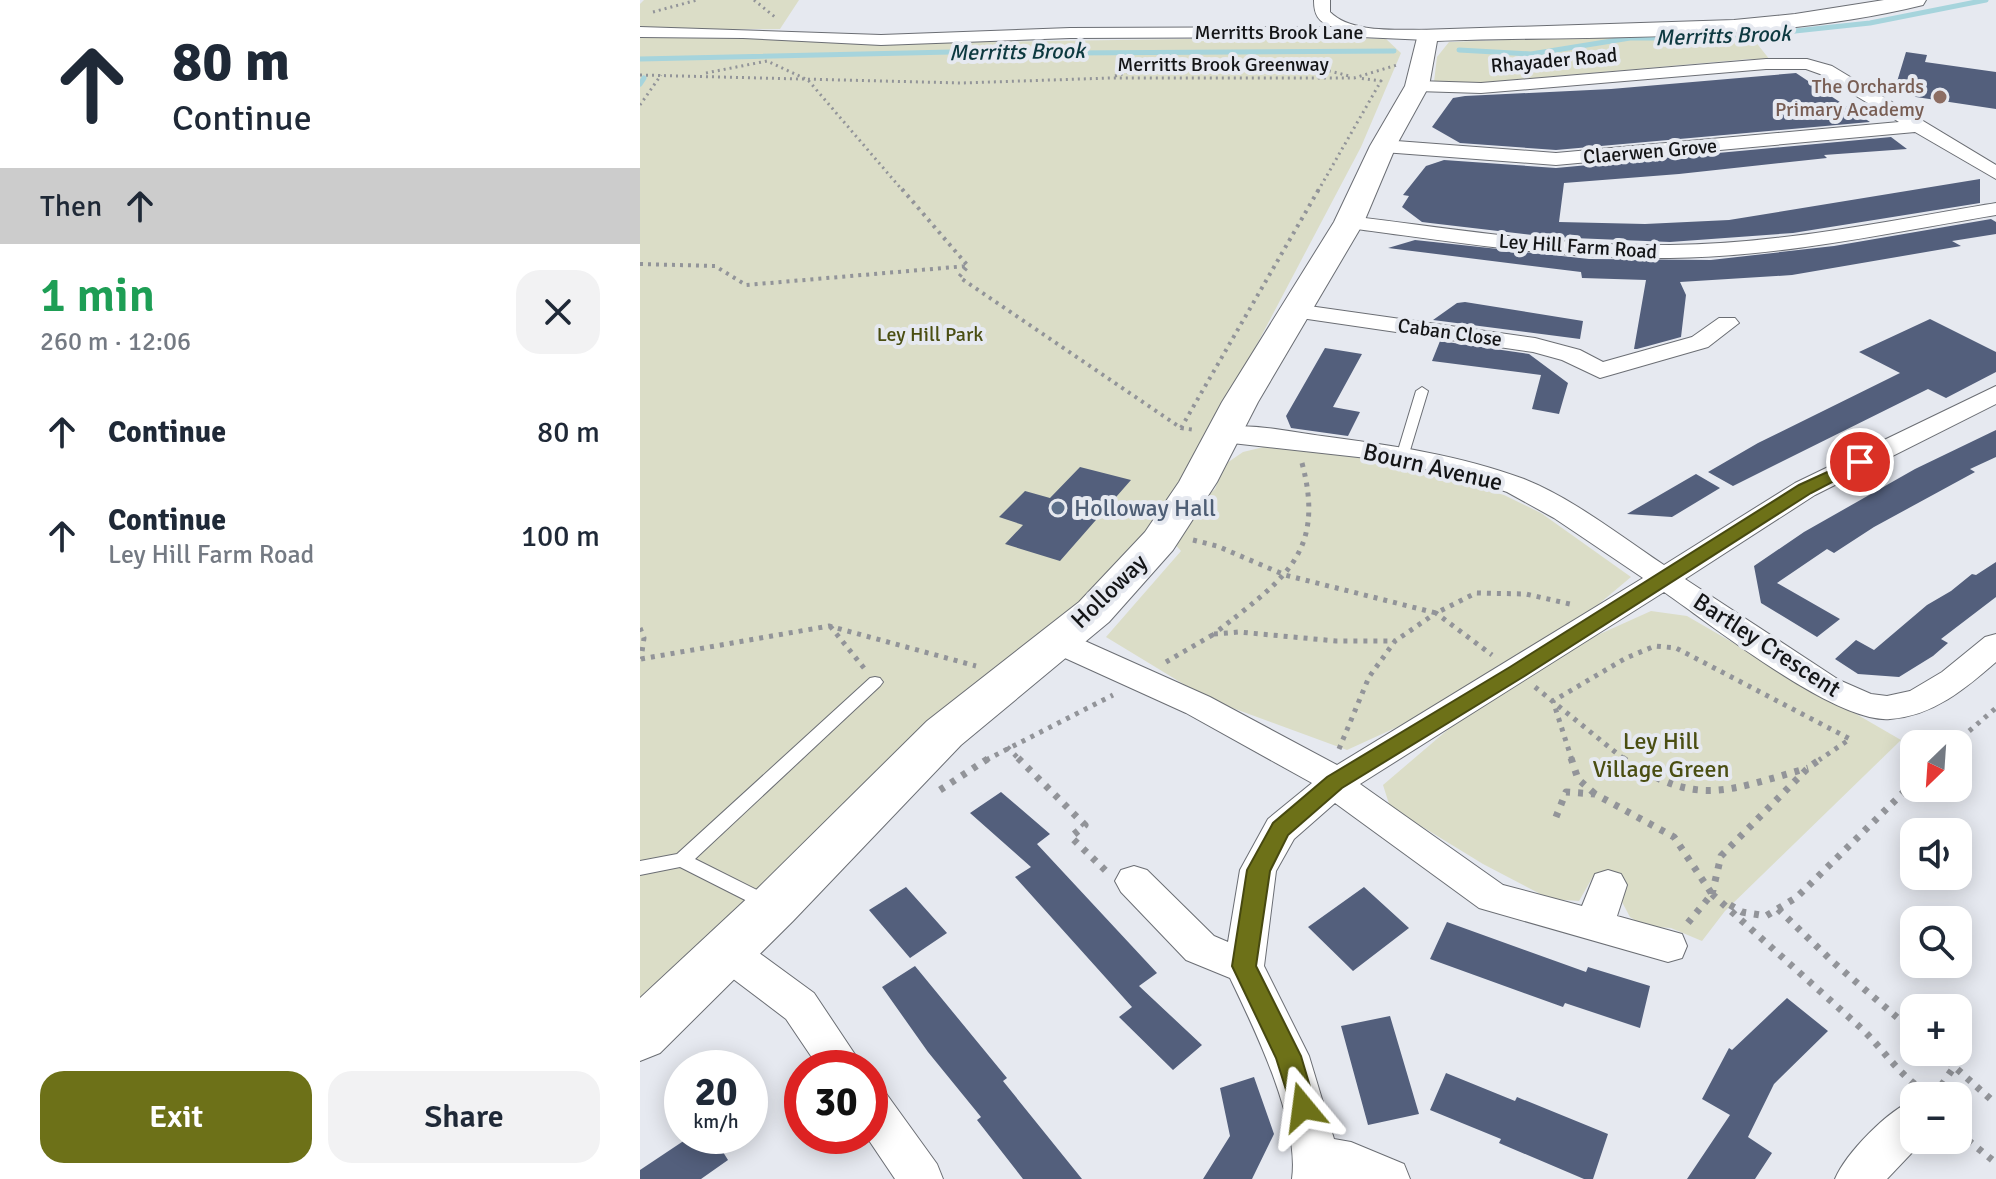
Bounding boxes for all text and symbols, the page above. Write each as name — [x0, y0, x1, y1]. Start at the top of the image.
street label: Merritts Brook Lane — [1194, 20, 1364, 45]
water label: Merritts Brook — [1655, 20, 1793, 51]
text: 80 m — [172, 27, 290, 96]
icon: ahead — [40, 32, 144, 136]
water label: Merritts Brook — [949, 37, 1087, 66]
street label: Rhayader Road — [1490, 43, 1618, 78]
street label: Merritts Brook Greenway — [1117, 52, 1329, 77]
place label: The Orchards Primary Academy — [1775, 74, 1925, 122]
marker: The Orchards Primary Academy — [1931, 88, 1949, 106]
text: Continue — [172, 96, 312, 141]
street label: Claerwen Grove — [1582, 133, 1718, 170]
icon: ahead — [118, 184, 162, 228]
text: Then — [40, 188, 102, 225]
street label: Ley Hill Farm Road — [1498, 228, 1658, 265]
text: 1 min — [40, 266, 155, 325]
button: close — [516, 270, 600, 354]
street label: Caban Close — [1396, 313, 1504, 352]
park label: Ley Hill Park — [877, 322, 983, 347]
text: 260 m · 12:06 — [40, 326, 191, 358]
icon: ahead — [40, 410, 84, 454]
text: Continue — [108, 414, 226, 451]
text: 80 m — [537, 414, 600, 451]
pin — [1826, 428, 1894, 496]
street label: Bourn Avenue — [1360, 436, 1506, 498]
icon: arrive — [1838, 440, 1882, 484]
place label: Holloway Hall — [1074, 493, 1216, 523]
marker: Holloway Hall — [1049, 499, 1067, 517]
text: Continue — [108, 502, 226, 539]
icon: ahead — [40, 514, 84, 558]
text: 100 m — [521, 518, 600, 555]
text: Ley Hill Farm Road — [108, 539, 314, 571]
street label: Holloway — [1065, 547, 1153, 635]
street label: Bartley Crescent — [1688, 586, 1846, 704]
park label: Ley Hill Village Green — [1592, 726, 1730, 784]
north arrow — [1900, 730, 1972, 802]
map controls — [1900, 730, 1972, 1154]
button: sound — [1900, 818, 1972, 890]
button: search — [1900, 906, 1972, 978]
button: + — [1900, 994, 1972, 1066]
speed limit sign: 30 — [784, 1050, 888, 1154]
position arrow — [1261, 1065, 1345, 1149]
text: 20 — [694, 1067, 738, 1117]
button: Exit — [40, 1071, 312, 1163]
button: Share — [328, 1071, 600, 1163]
button: − — [1900, 1082, 1972, 1154]
text: km/h — [693, 1109, 739, 1134]

